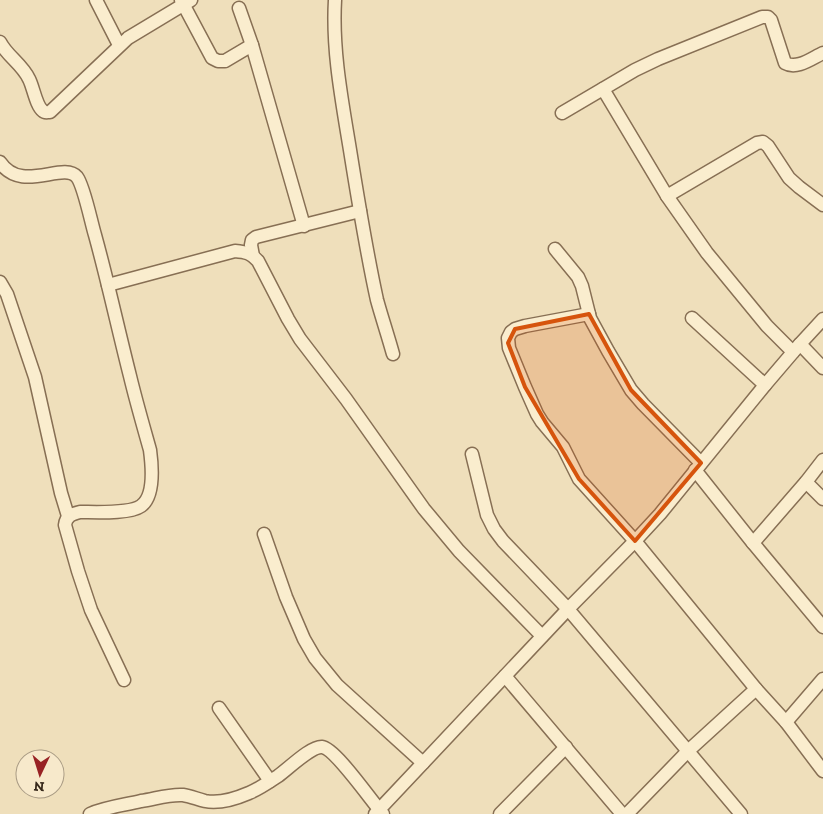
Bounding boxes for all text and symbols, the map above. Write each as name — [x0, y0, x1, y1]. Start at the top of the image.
north arrow — [15, 749, 65, 799]
text: N — [33, 778, 45, 795]

